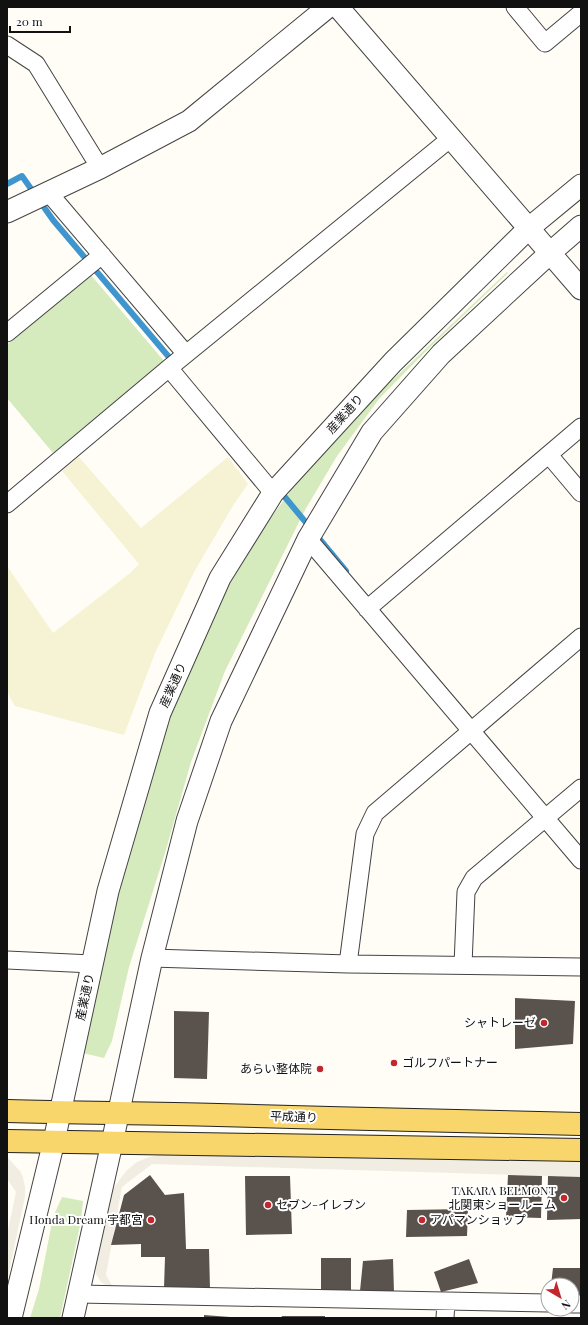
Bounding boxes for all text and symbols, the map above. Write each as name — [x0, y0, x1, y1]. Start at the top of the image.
scale bar — [10, 8, 70, 34]
text: 20 m — [16, 13, 43, 29]
street label: 産業通り — [322, 390, 366, 437]
street label: 産業通り — [155, 659, 189, 710]
street label: 産業通り — [71, 972, 97, 1022]
place label: シャトレーゼ — [464, 1014, 536, 1030]
marker: シャトレーゼ — [539, 1018, 549, 1028]
place label: ゴルフパートナー — [402, 1054, 498, 1070]
marker: ゴルフパートナー — [389, 1058, 399, 1068]
place label: あらい整体院 — [240, 1060, 312, 1076]
marker: あらい整体院 — [315, 1064, 325, 1074]
street label: 平成通り — [270, 1107, 318, 1125]
place label: TAKARA BELMONT 北関東ショールーム — [448, 1182, 557, 1212]
marker: TAKARA BELMONT 北関東ショールーム — [559, 1193, 569, 1203]
place label: セブン-イレブン — [276, 1196, 366, 1212]
marker: セブン-イレブン — [263, 1200, 273, 1210]
place label: Honda Dream 宇都宮 — [29, 1211, 143, 1227]
place label: アパマンショップ — [430, 1211, 526, 1227]
marker: Honda Dream 宇都宮 — [146, 1215, 156, 1225]
marker: アパマンショップ — [417, 1215, 427, 1225]
north arrow — [540, 1277, 580, 1317]
text: N — [559, 1297, 574, 1314]

